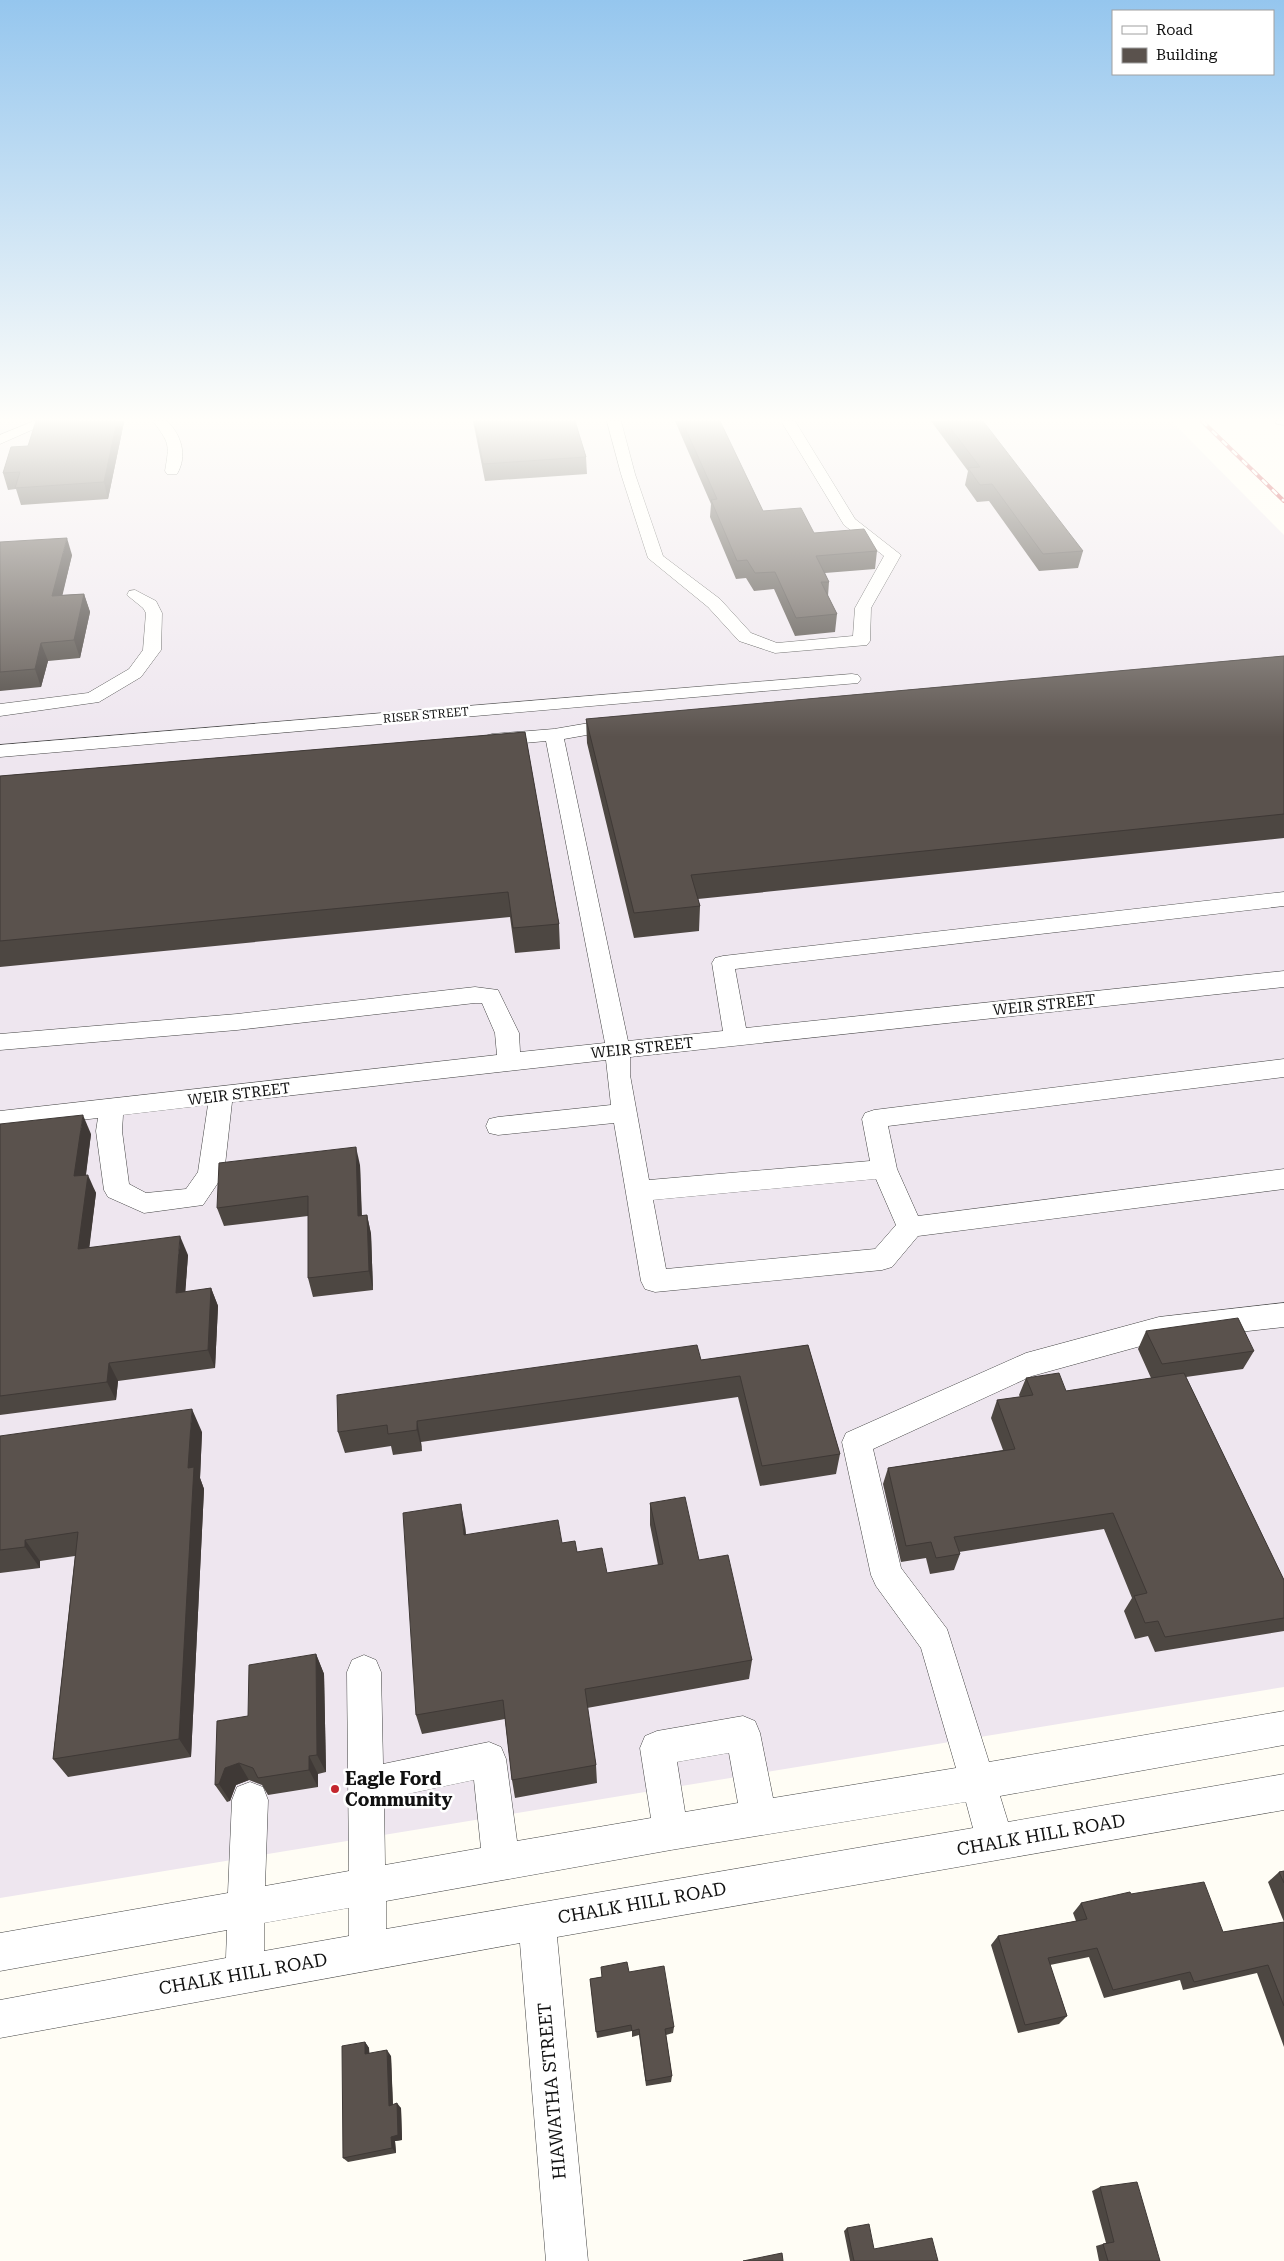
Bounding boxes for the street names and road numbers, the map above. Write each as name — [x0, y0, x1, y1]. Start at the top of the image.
street label: RISER STREET — [382, 704, 470, 726]
street label: WEIR STREET — [992, 991, 1096, 1019]
street label: WEIR STREET — [590, 1034, 694, 1062]
street label: WEIR STREET — [187, 1079, 291, 1109]
street label: CHALK HILL ROAD — [955, 1809, 1127, 1860]
street label: CHALK HILL ROAD — [556, 1877, 728, 1928]
street label: CHALK HILL ROAD — [157, 1948, 329, 1999]
street label: HIAWATHA STREET — [533, 2002, 570, 2181]

